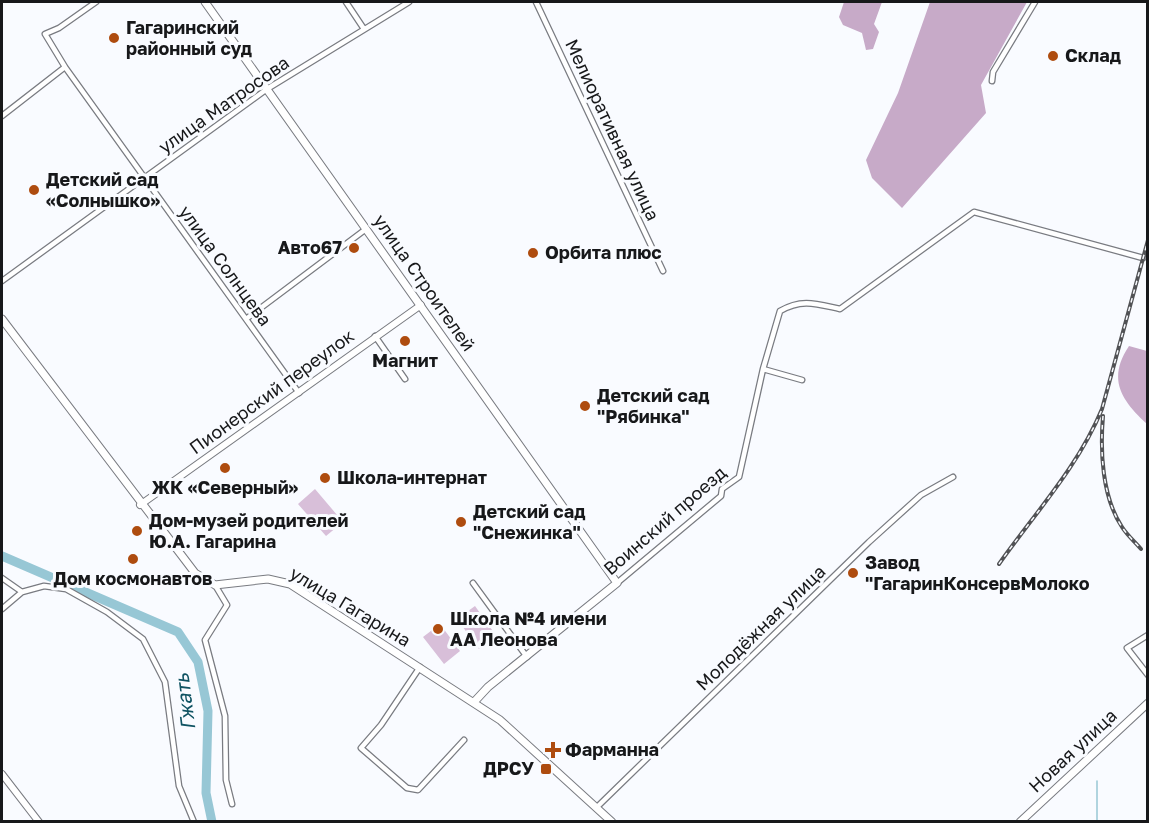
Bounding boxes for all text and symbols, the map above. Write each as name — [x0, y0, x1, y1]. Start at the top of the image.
place label: Гагаринский районный суд — [126, 16, 252, 59]
marker: Гагаринский районный суд — [107, 31, 121, 45]
street label: Мелиоративная улица — [561, 35, 665, 224]
place label: Склад — [1065, 44, 1121, 66]
marker: Склад — [1046, 49, 1060, 63]
street label: улица Матросова — [154, 51, 293, 157]
place label: Детский сад «Солнышко» — [46, 168, 160, 211]
marker: Детский сад «Солнышко» — [27, 183, 41, 197]
street label: улица Солнцева — [175, 201, 277, 330]
street label: улица Строителей — [369, 210, 480, 355]
place label: Авто67 — [278, 236, 342, 258]
marker: Авто67 — [347, 241, 361, 255]
place label: Орбита плюс — [545, 241, 662, 263]
marker: Орбита плюс — [526, 246, 540, 260]
street label: Пионерский переулок — [185, 324, 358, 458]
marker: Магнит — [398, 334, 412, 348]
place label: Магнит — [372, 349, 438, 371]
place label: Детский сад "Рябинка" — [597, 384, 709, 427]
marker: Детский сад "Рябинка" — [578, 399, 592, 413]
marker: ЖК «Северный» — [218, 461, 232, 475]
street label: Воинский проезд — [599, 461, 730, 579]
place label: Школа-интернат — [337, 466, 487, 488]
marker: Школа-интернат — [318, 471, 332, 485]
place label: ЖК «Северный» — [152, 476, 299, 498]
place label: Детский сад "Снежинка" — [473, 500, 585, 543]
place label: Дом-музей родителей Ю.А. Гагарина — [149, 509, 349, 552]
marker: Детский сад "Снежинка" — [454, 515, 468, 529]
marker: Дом-музей родителей Ю.А. Гагарина — [130, 524, 144, 538]
place label: Завод "ГагаринКонсервМолоко — [865, 551, 1090, 594]
marker: Дом космонавтов — [126, 552, 140, 566]
street label: Молодёжная улица — [691, 560, 830, 695]
street label: улица Гагарина — [286, 561, 415, 651]
marker: Завод "ГагаринКонсервМолоко — [846, 566, 860, 580]
place label: Дом космонавтов — [54, 567, 212, 589]
place label: Школа №4 имени АА Леонова — [450, 607, 607, 650]
marker: Школа №4 имени АА Леонова — [431, 622, 445, 636]
water label: Гжать — [168, 671, 199, 732]
street label: Новая улица — [1024, 704, 1121, 797]
place label: Фарманна — [565, 738, 659, 760]
marker: Фарманна — [546, 743, 560, 757]
place label: ДРСУ — [483, 757, 534, 779]
marker: ДРСУ — [539, 762, 553, 776]

